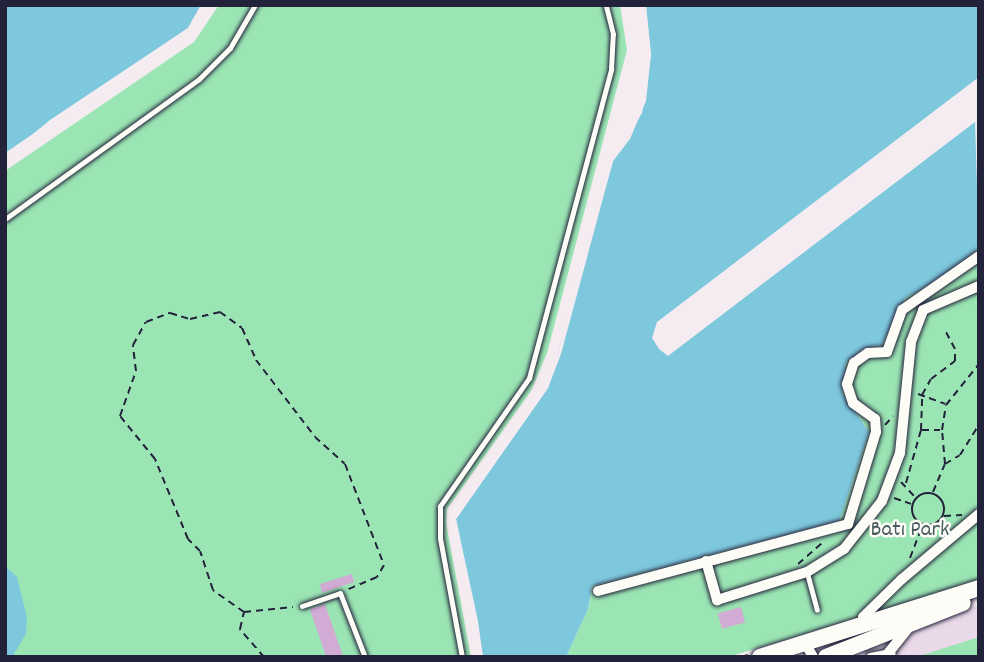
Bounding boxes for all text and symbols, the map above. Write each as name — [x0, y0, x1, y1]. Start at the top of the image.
park label: Batı Park — [871, 517, 949, 545]

